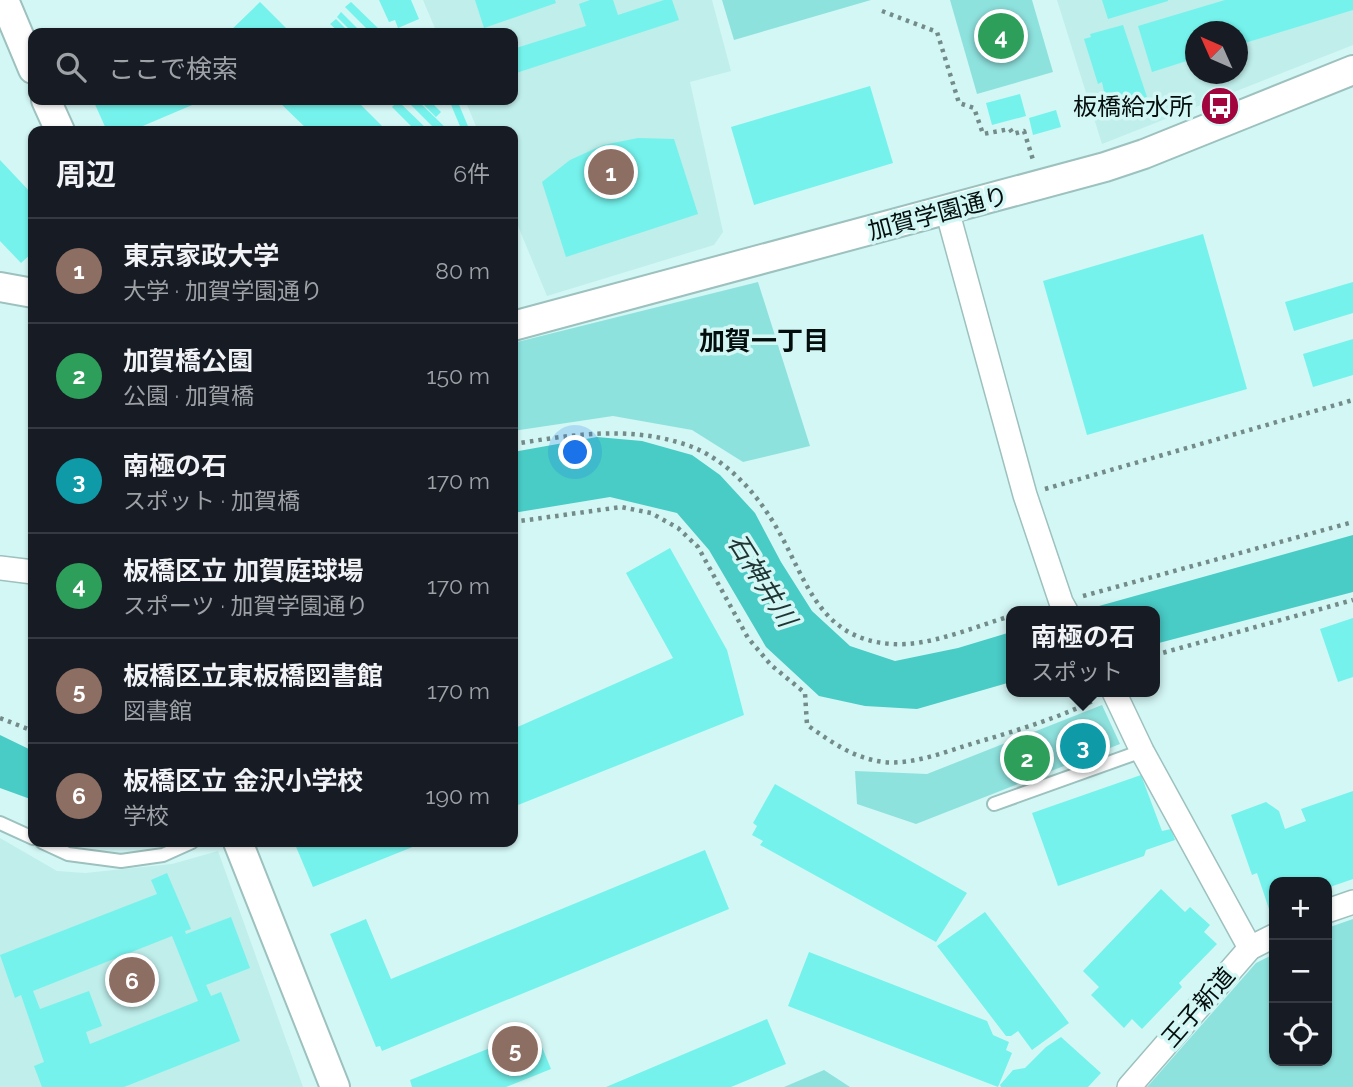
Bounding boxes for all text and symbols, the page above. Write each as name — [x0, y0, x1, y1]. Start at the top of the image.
pin: 4 — [978, 10, 1024, 62]
north arrow — [1185, 21, 1248, 84]
search box — [28, 28, 518, 105]
icon: search — [52, 48, 90, 86]
text: ここで検索 — [108, 54, 238, 84]
bus stop icon: 板橋給水所 — [1199, 85, 1241, 127]
place label: 板橋給水所 — [1073, 92, 1193, 121]
pin: 1 — [588, 146, 634, 198]
text: 周辺 — [56, 157, 116, 192]
text: 6件 — [453, 160, 490, 187]
street label: 加賀学園通り — [865, 180, 1011, 246]
text: 東京家政大学 — [123, 241, 279, 271]
text: 1 — [73, 257, 85, 284]
text: 80 m — [435, 257, 490, 284]
text: 大学 · 加賀学園通り — [123, 277, 323, 304]
district label: 加賀一丁目 — [699, 326, 829, 356]
text: 加賀橋公園 — [123, 346, 253, 376]
text: 2 — [73, 362, 85, 389]
text: 150 m — [427, 362, 490, 389]
text: 公園 · 加賀橋 — [123, 382, 254, 409]
your location — [558, 435, 592, 469]
text: 南極の石 — [123, 451, 227, 481]
text: 3 — [73, 467, 85, 494]
text: 170 m — [427, 467, 490, 494]
text: スポット · 加賀橋 — [123, 487, 300, 514]
water label: 石神井川 — [722, 528, 804, 635]
text: 板橋区立 加賀庭球場 — [123, 556, 363, 586]
text: 4 — [72, 572, 86, 599]
text: 170 m — [427, 572, 490, 599]
text: スポーツ · 加賀学園通り — [123, 592, 369, 619]
popup — [1006, 606, 1160, 697]
text: 南極の石 — [1031, 622, 1135, 652]
text: スポット — [1031, 658, 1123, 685]
text: 板橋区立東板橋図書館 — [123, 661, 383, 691]
text: 5 — [73, 677, 85, 704]
text: 170 m — [427, 677, 490, 704]
text: 図書館 — [123, 697, 192, 724]
pin: 3 — [1060, 720, 1106, 772]
pin: 2 — [1004, 732, 1050, 784]
text: 板橋区立 金沢小学校 — [123, 766, 363, 796]
text: 6 — [72, 782, 86, 809]
text: 190 m — [426, 782, 490, 809]
text: 学校 — [123, 802, 169, 829]
map controls — [1269, 877, 1332, 1066]
button: + — [1269, 877, 1332, 940]
button: − — [1269, 940, 1332, 1003]
pin: 6 — [109, 954, 155, 1006]
street label: 王子新道 — [1156, 961, 1240, 1053]
button: locate — [1269, 1003, 1332, 1066]
pin: 5 — [492, 1023, 538, 1075]

